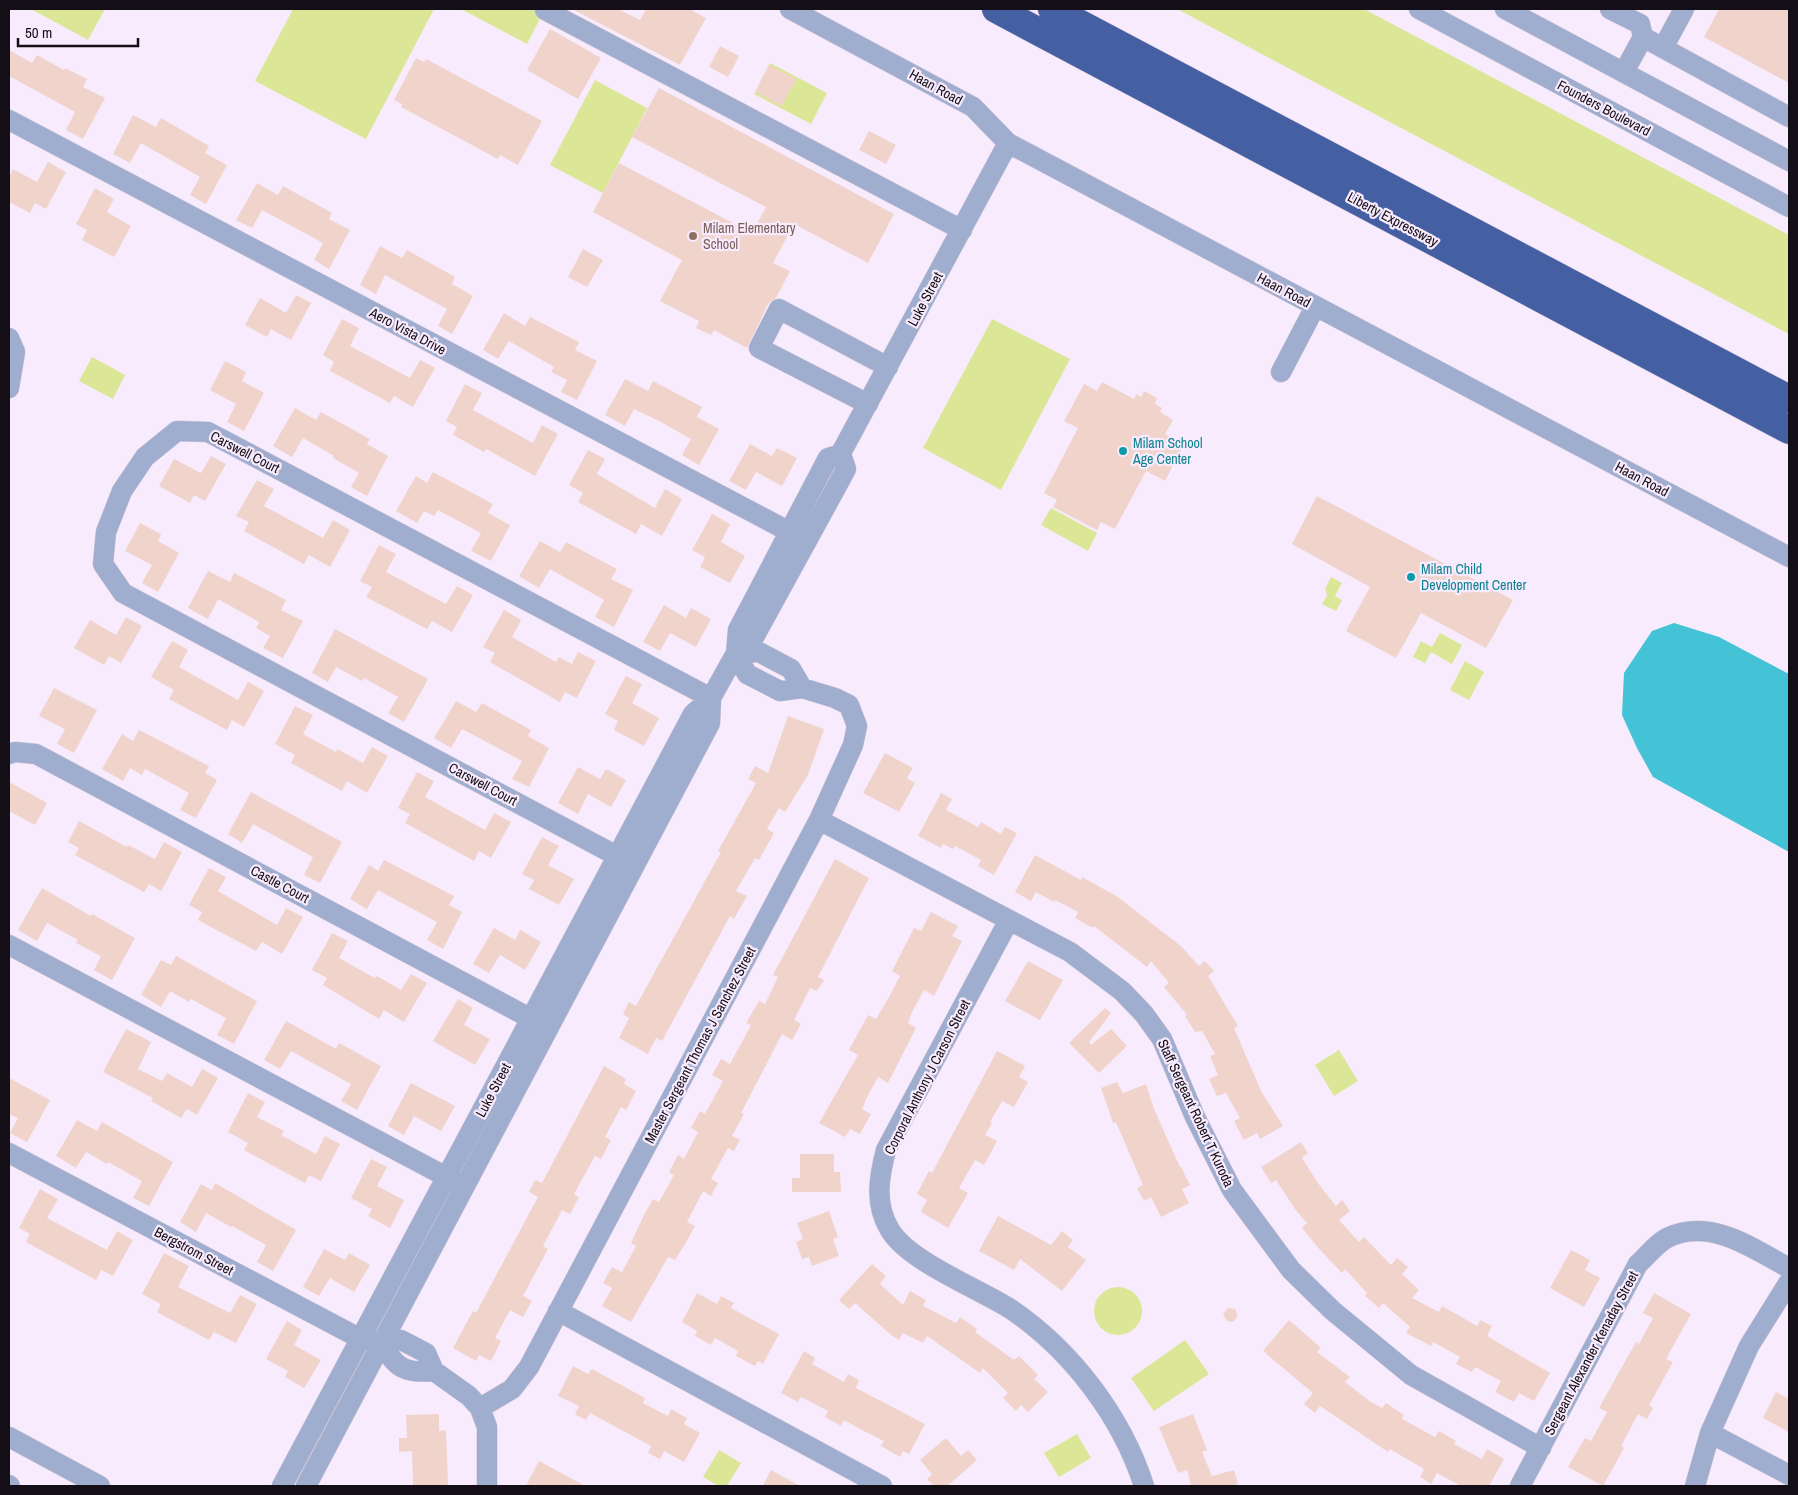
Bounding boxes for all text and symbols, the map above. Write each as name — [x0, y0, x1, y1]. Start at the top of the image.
scale bar — [18, 15, 138, 47]
text: 50 m — [25, 22, 52, 43]
street label: Haan Road — [906, 65, 966, 109]
street label: Founders Boulevard — [1554, 76, 1654, 140]
street label: Liberty Expressway — [1345, 188, 1442, 251]
place label: Milam Elementary School — [703, 219, 796, 253]
marker: Milam Elementary School — [687, 230, 699, 242]
street label: Haan Road — [1254, 268, 1314, 312]
street label: Luke Street — [903, 269, 947, 329]
street label: Aero Vista Drive — [366, 303, 449, 359]
street label: Carswell Court — [207, 427, 283, 477]
place label: Milam School Age Center — [1132, 434, 1203, 468]
marker: Milam School Age Center — [1117, 445, 1129, 457]
street label: Haan Road — [1612, 457, 1672, 501]
place label: Milam Child Development Center — [1421, 560, 1526, 594]
marker: Milam Child Development Center — [1405, 571, 1417, 583]
street label: Carswell Court — [446, 758, 520, 810]
street label: Castle Court — [248, 861, 312, 907]
street label: Master Sergeant Thomas J Sanchez Street — [640, 944, 760, 1146]
street label: Corporal Anthony J Carson Street — [880, 996, 974, 1158]
street label: Staff Sergeant Robert T Kuroda — [1154, 1036, 1238, 1190]
street label: Luke Street — [471, 1060, 515, 1120]
street label: Bergstrom Street — [151, 1223, 237, 1279]
street label: Sergeant Alexander Kenaday Street — [1540, 1268, 1642, 1438]

